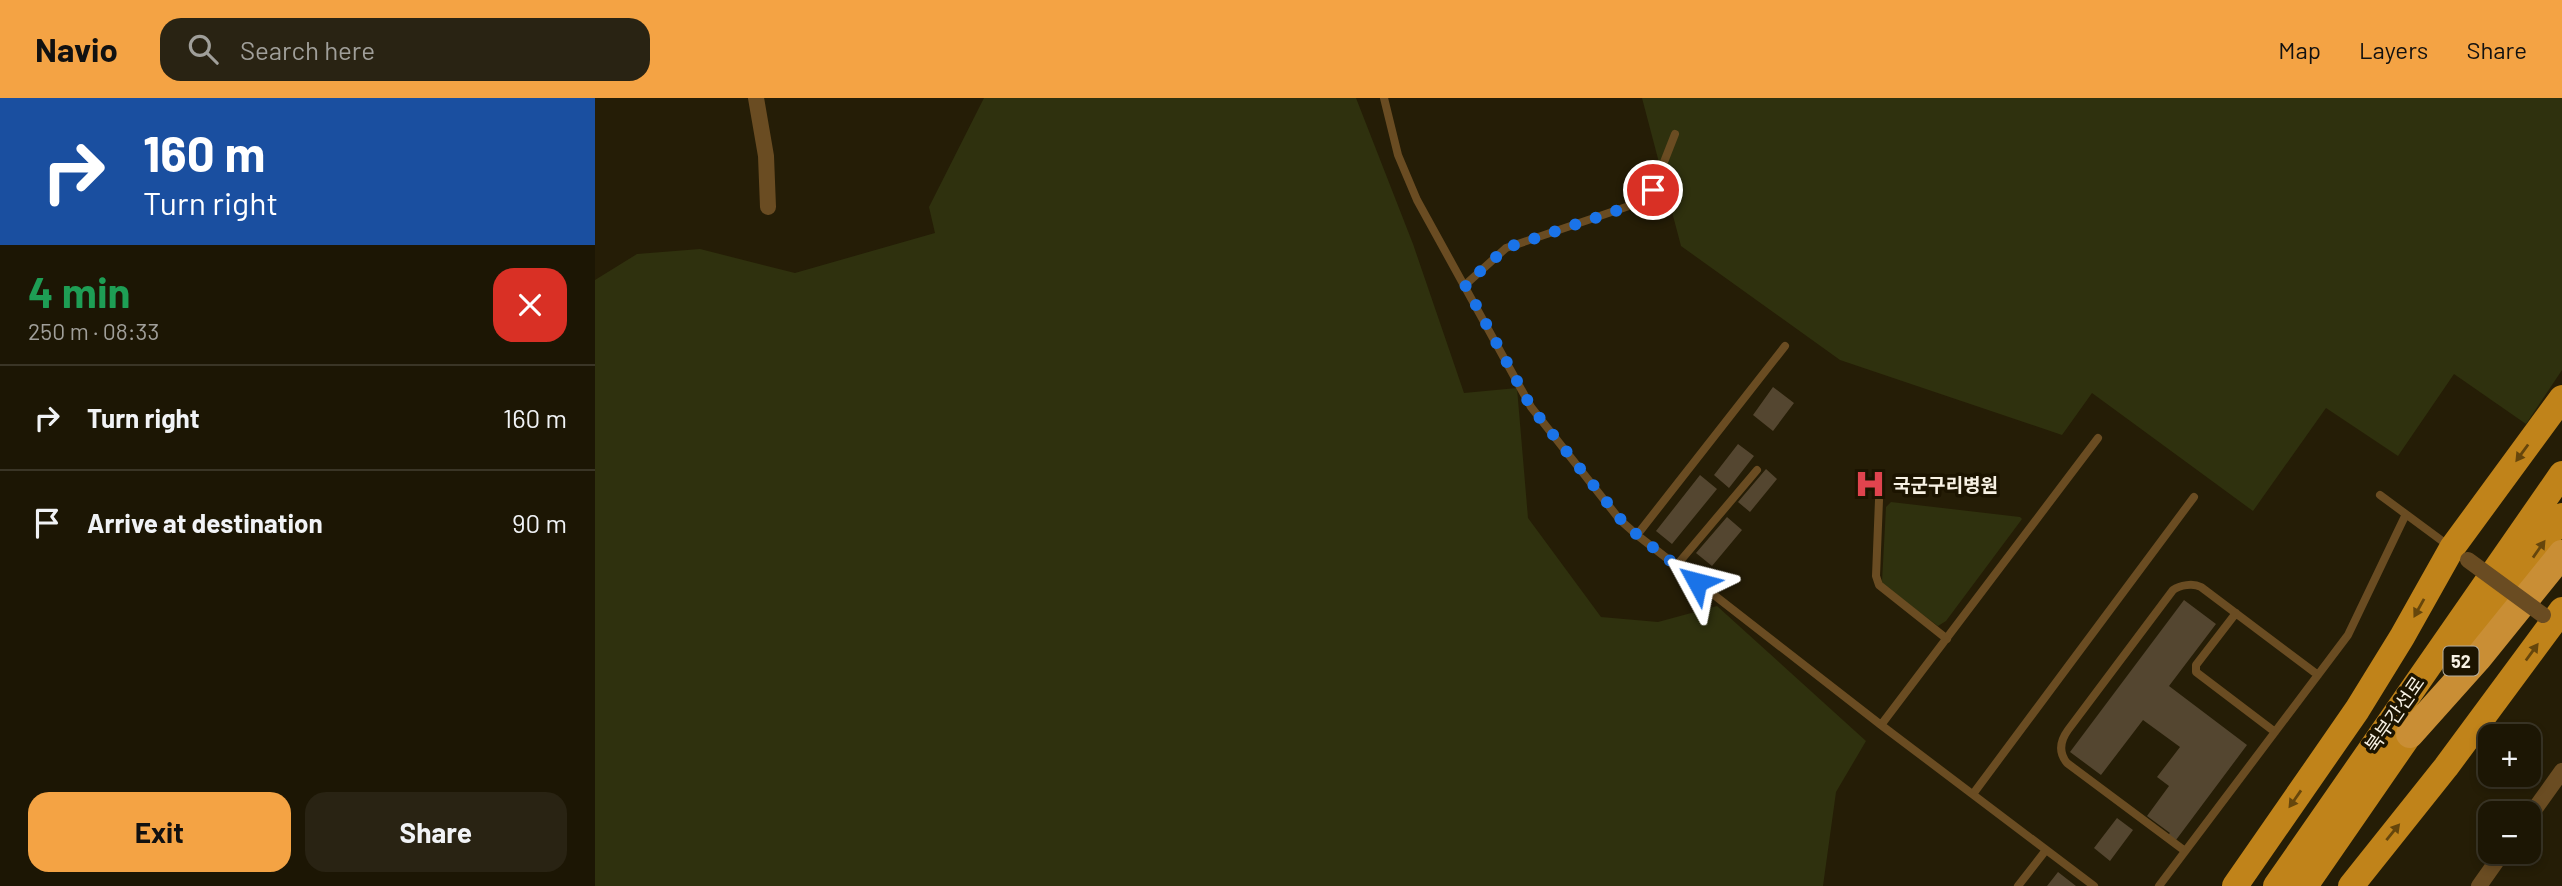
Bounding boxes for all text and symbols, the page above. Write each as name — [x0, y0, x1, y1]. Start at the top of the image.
search box — [160, 18, 650, 81]
text: Navio — [35, 29, 118, 69]
icon: search — [184, 30, 222, 68]
text: Search here — [240, 34, 375, 65]
text: Map — [2278, 35, 2321, 64]
text: Layers — [2359, 35, 2428, 64]
text: Share — [2466, 35, 2527, 64]
text: 160 m — [143, 123, 265, 182]
icon: right — [28, 126, 119, 217]
pin — [1623, 160, 1683, 220]
icon: arrive — [1634, 171, 1672, 209]
text: Turn right — [143, 183, 278, 221]
text: 4 min — [28, 266, 131, 316]
button: close — [493, 268, 567, 342]
text: 250 m · 08:33 — [28, 317, 159, 345]
icon: right — [28, 399, 66, 437]
text: Turn right — [87, 402, 200, 433]
text: 160 m — [503, 402, 567, 433]
one-way arrow — [2514, 444, 2529, 462]
hospital icon: 국군구리병원 — [1853, 467, 1887, 501]
place label: 국군구리병원 — [1893, 473, 1998, 496]
icon: arrive — [28, 504, 66, 542]
text: Arrive at destination — [87, 507, 323, 538]
text: 90 m — [512, 507, 567, 538]
one-way arrow — [2532, 540, 2546, 558]
position arrow — [1660, 545, 1734, 619]
one-way arrow — [2413, 598, 2425, 617]
one-way arrow — [2525, 643, 2539, 661]
road number: 52 — [2443, 646, 2479, 676]
street label: 북부간선로 — [2360, 672, 2428, 756]
map controls — [2478, 724, 2541, 864]
button: + — [2478, 724, 2541, 787]
one-way arrow — [2288, 790, 2302, 808]
button: Exit — [28, 792, 291, 872]
button: Share — [305, 792, 567, 872]
button: − — [2478, 801, 2541, 864]
one-way arrow — [2386, 824, 2401, 842]

